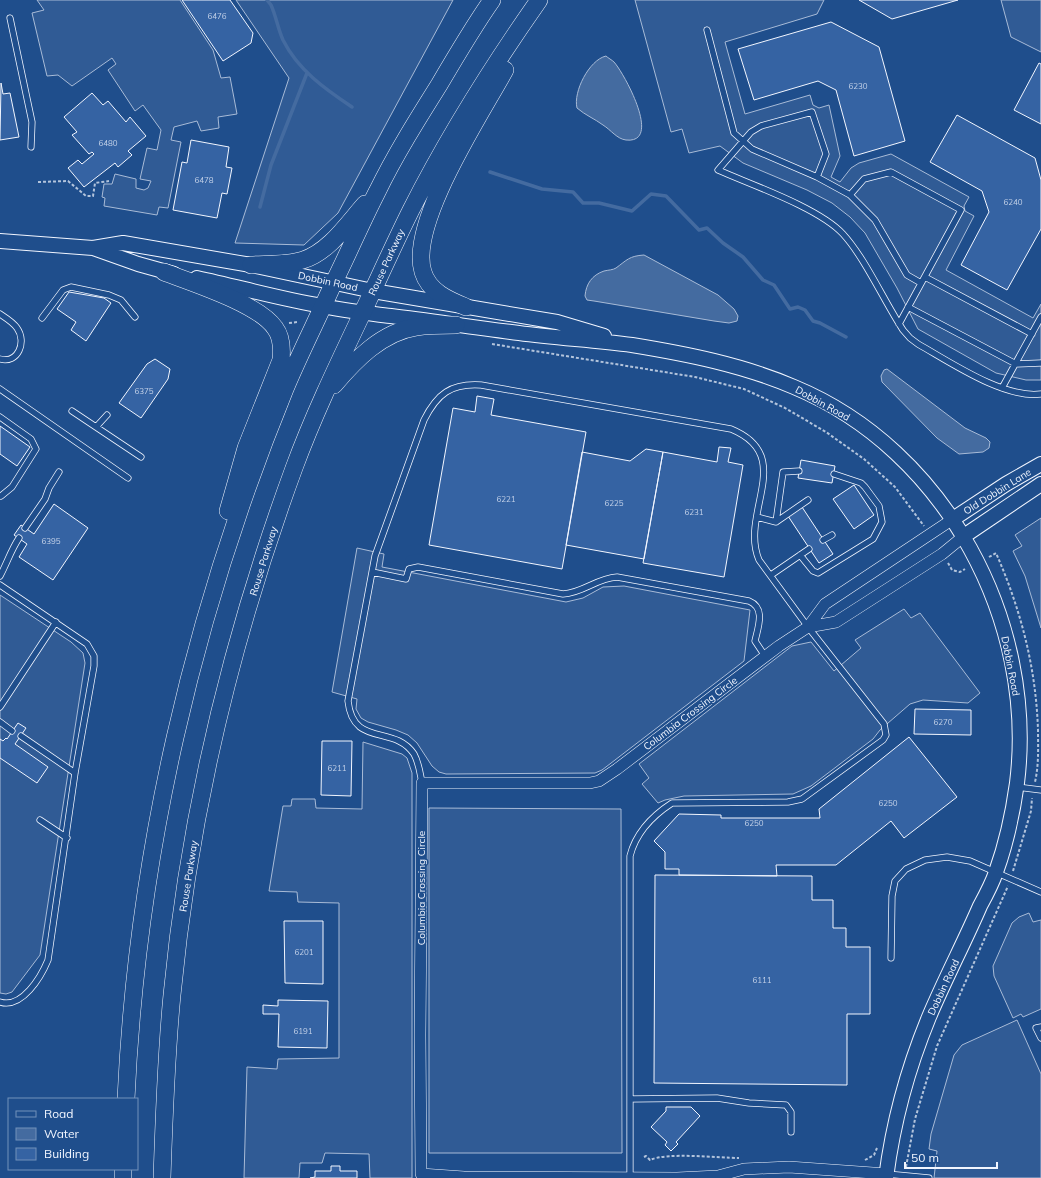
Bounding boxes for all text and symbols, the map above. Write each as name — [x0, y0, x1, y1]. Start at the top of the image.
house number: 6476 — [207, 11, 227, 21]
house number: 6230 — [848, 81, 868, 91]
house number: 6480 — [98, 138, 118, 148]
house number: 6478 — [194, 175, 214, 185]
house number: 6240 — [1003, 197, 1023, 207]
street label: Rouse Parkway — [365, 226, 408, 298]
street label: Dobbin Road — [297, 269, 359, 294]
street label: Dobbin Road — [793, 383, 852, 424]
house number: 6375 — [134, 386, 154, 396]
street label: Old Dobbin Lane — [961, 465, 1034, 517]
house number: 6221 — [496, 494, 516, 504]
house number: 6225 — [604, 498, 624, 508]
house number: 6231 — [684, 507, 704, 517]
street label: Rouse Parkway — [247, 524, 280, 597]
house number: 6395 — [41, 536, 61, 546]
street label: Dobbin Road — [998, 635, 1023, 697]
street label: Columbia Crossing Circle — [641, 674, 740, 753]
house number: 6270 — [933, 717, 953, 727]
house number: 6211 — [327, 763, 347, 773]
house number: 6250 — [878, 798, 898, 808]
house number: 6250 — [744, 818, 764, 828]
street label: Columbia Crossing Circle — [415, 831, 428, 945]
street label: Rouse Parkway — [176, 839, 201, 913]
house number: 6201 — [294, 947, 314, 957]
street label: Dobbin Road — [925, 957, 962, 1017]
house number: 6111 — [752, 975, 772, 985]
house number: 6191 — [293, 1026, 313, 1036]
legend — [8, 1098, 138, 1170]
text: Road — [44, 1106, 73, 1121]
text: Water — [44, 1126, 80, 1141]
scale bar — [905, 1144, 997, 1170]
text: Building — [44, 1146, 89, 1161]
text: 50 m — [911, 1150, 939, 1165]

